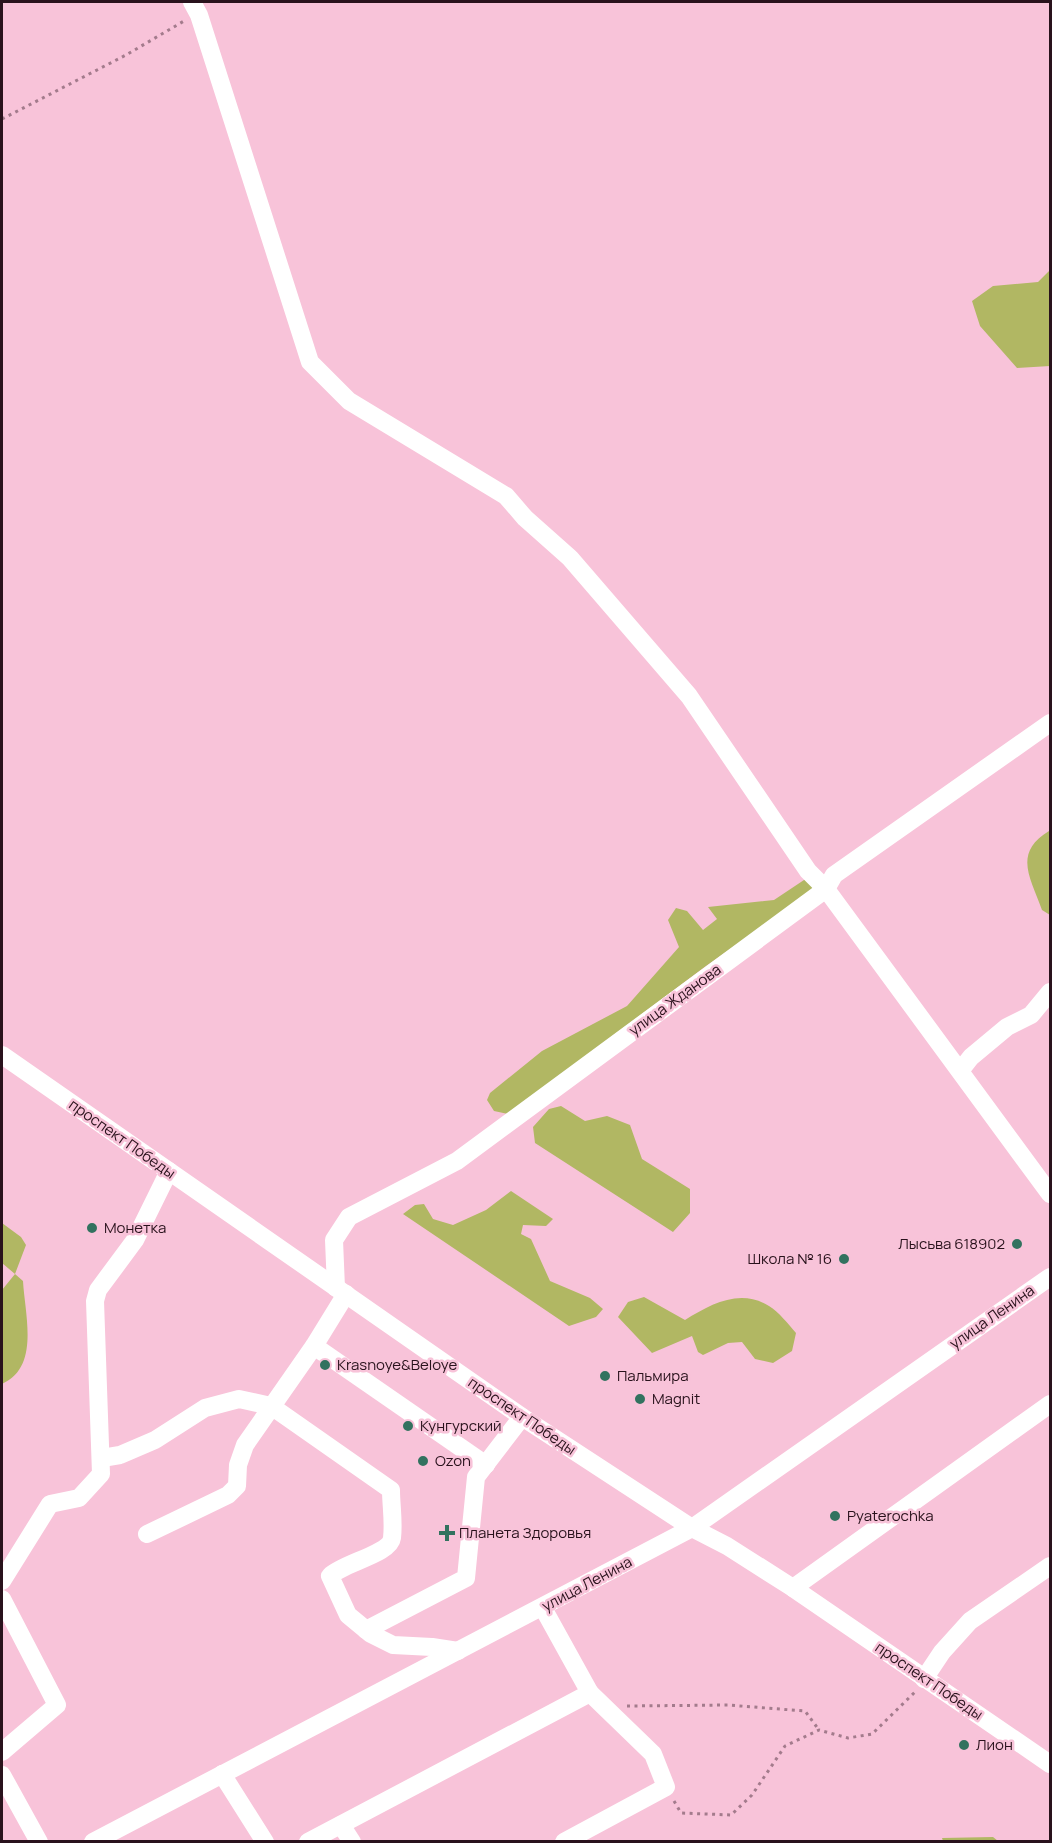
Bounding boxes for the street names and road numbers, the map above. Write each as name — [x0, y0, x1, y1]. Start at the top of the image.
street label: улица Жданова — [624, 959, 725, 1040]
street label: проспект Победы — [65, 1094, 180, 1183]
street label: улица Ленина — [945, 1280, 1038, 1354]
street label: проспект Победы — [464, 1372, 580, 1459]
street label: улица Ленина — [538, 1551, 636, 1616]
street label: проспект Победы — [871, 1637, 987, 1724]

